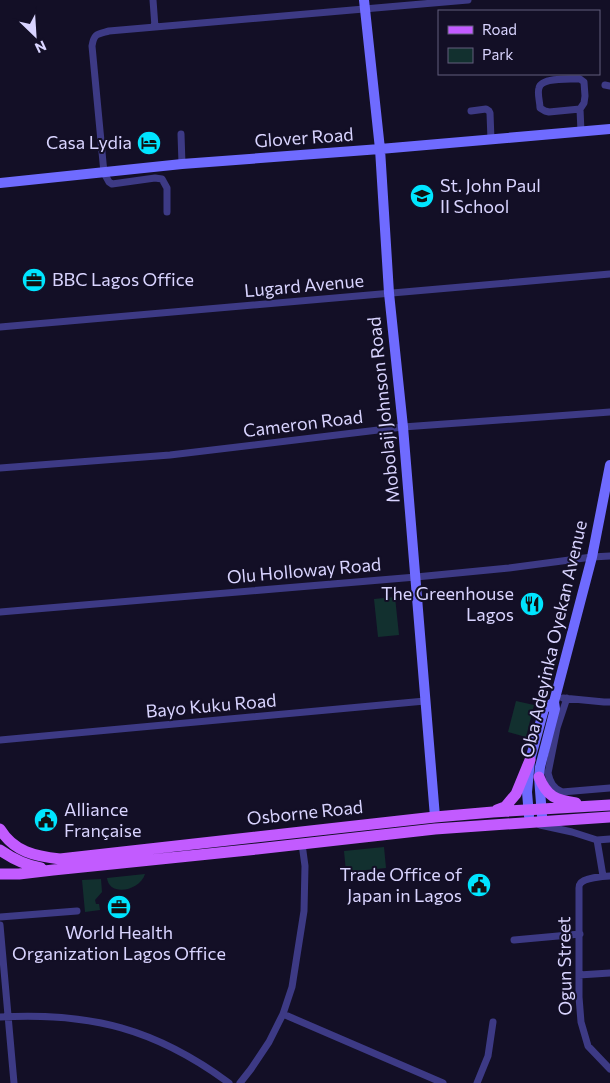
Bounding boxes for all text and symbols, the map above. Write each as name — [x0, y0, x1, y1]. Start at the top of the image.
north arrow — [10, 10, 60, 60]
legend — [438, 10, 600, 75]
text: Road — [482, 20, 517, 38]
text: N — [32, 37, 49, 57]
text: Park — [482, 45, 513, 63]
street label: Glover Road — [254, 123, 354, 151]
hotel icon: Casa Lydia — [136, 130, 162, 156]
place label: Casa Lydia — [46, 131, 132, 153]
place label: St. John Paul II School — [440, 174, 541, 217]
school or university icon: St. John Paul II School — [409, 183, 435, 209]
office icon: BBC Lagos Office — [21, 267, 47, 293]
place label: BBC Lagos Office — [52, 268, 194, 290]
street label: Lugard Avenue — [243, 269, 365, 301]
street label: Mobolaji Johnson Road — [362, 316, 404, 504]
street label: Cameron Road — [242, 405, 364, 441]
street label: Oba Adeyinka Oyekan Avenue — [515, 518, 591, 760]
street label: Olu Holloway Road — [226, 552, 382, 588]
place label: The Greenhouse Lagos — [381, 582, 514, 625]
restaurant icon: The Greenhouse Lagos — [519, 591, 545, 617]
street label: Bayo Kuku Road — [145, 688, 277, 722]
street label: Osborne Road — [246, 795, 364, 829]
place label: Alliance Française — [64, 798, 141, 841]
public building icon: Alliance Française — [33, 807, 59, 833]
place label: Trade Office of Japan in Lagos — [339, 863, 463, 906]
public building icon: Trade Office of Japan in Lagos — [466, 872, 492, 898]
office icon: World Health Organization Lagos Office — [106, 894, 132, 920]
street label: Ogun Street — [552, 916, 576, 1016]
place label: World Health Organization Lagos Office — [12, 921, 226, 964]

